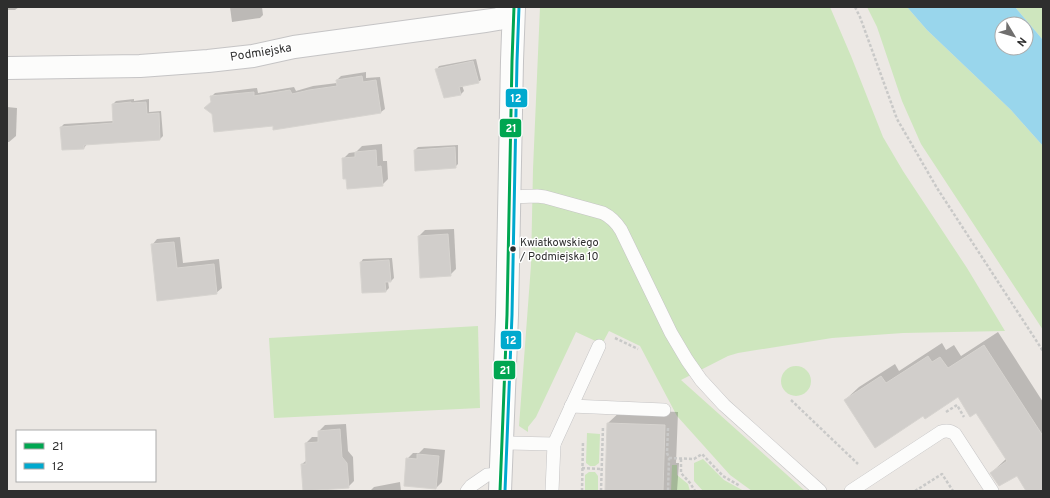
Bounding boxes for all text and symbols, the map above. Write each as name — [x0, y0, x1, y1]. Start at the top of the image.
north arrow — [994, 16, 1034, 56]
text: N — [1013, 34, 1029, 49]
street label: Podmiejska — [229, 40, 293, 66]
line badge: 12 — [505, 88, 528, 108]
text: 12 — [510, 92, 522, 106]
line badge: 21 — [499, 118, 522, 138]
text: 21 — [505, 122, 517, 136]
place label: Kwiatkowskiego / Podmiejska 10 — [519, 236, 599, 264]
marker: Kwiatkowskiego / Podmiejska 10 — [508, 244, 518, 254]
line badge: 12 — [500, 330, 522, 350]
text: 12 — [505, 334, 517, 348]
line badge: 21 — [493, 360, 516, 380]
text: 21 — [499, 364, 511, 378]
legend — [16, 430, 156, 482]
text: 21 — [52, 439, 64, 455]
text: 12 — [52, 459, 64, 475]

